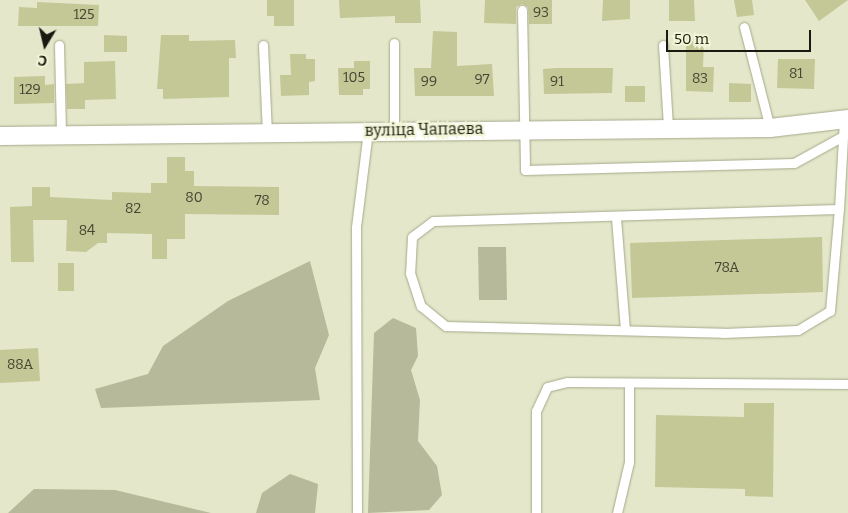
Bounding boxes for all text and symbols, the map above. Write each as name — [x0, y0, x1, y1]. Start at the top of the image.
house number: 93 — [533, 5, 549, 21]
house number: 125 — [74, 7, 94, 23]
north arrow — [20, 20, 70, 70]
scale bar — [668, 20, 813, 52]
text: 50 m — [674, 30, 709, 48]
text: С — [37, 51, 48, 69]
house number: 81 — [789, 66, 803, 82]
house number: 105 — [343, 70, 365, 86]
house number: 83 — [692, 71, 708, 87]
house number: 97 — [474, 72, 490, 88]
house number: 99 — [421, 74, 437, 90]
house number: 91 — [550, 74, 564, 90]
house number: 129 — [19, 82, 41, 98]
street label: вуліца Чапаева — [364, 119, 484, 141]
house number: 80 — [185, 190, 203, 206]
house number: 78 — [254, 193, 270, 209]
house number: 82 — [125, 201, 141, 217]
house number: 84 — [79, 223, 95, 239]
house number: 78А — [715, 260, 739, 276]
house number: 88А — [7, 357, 33, 373]

